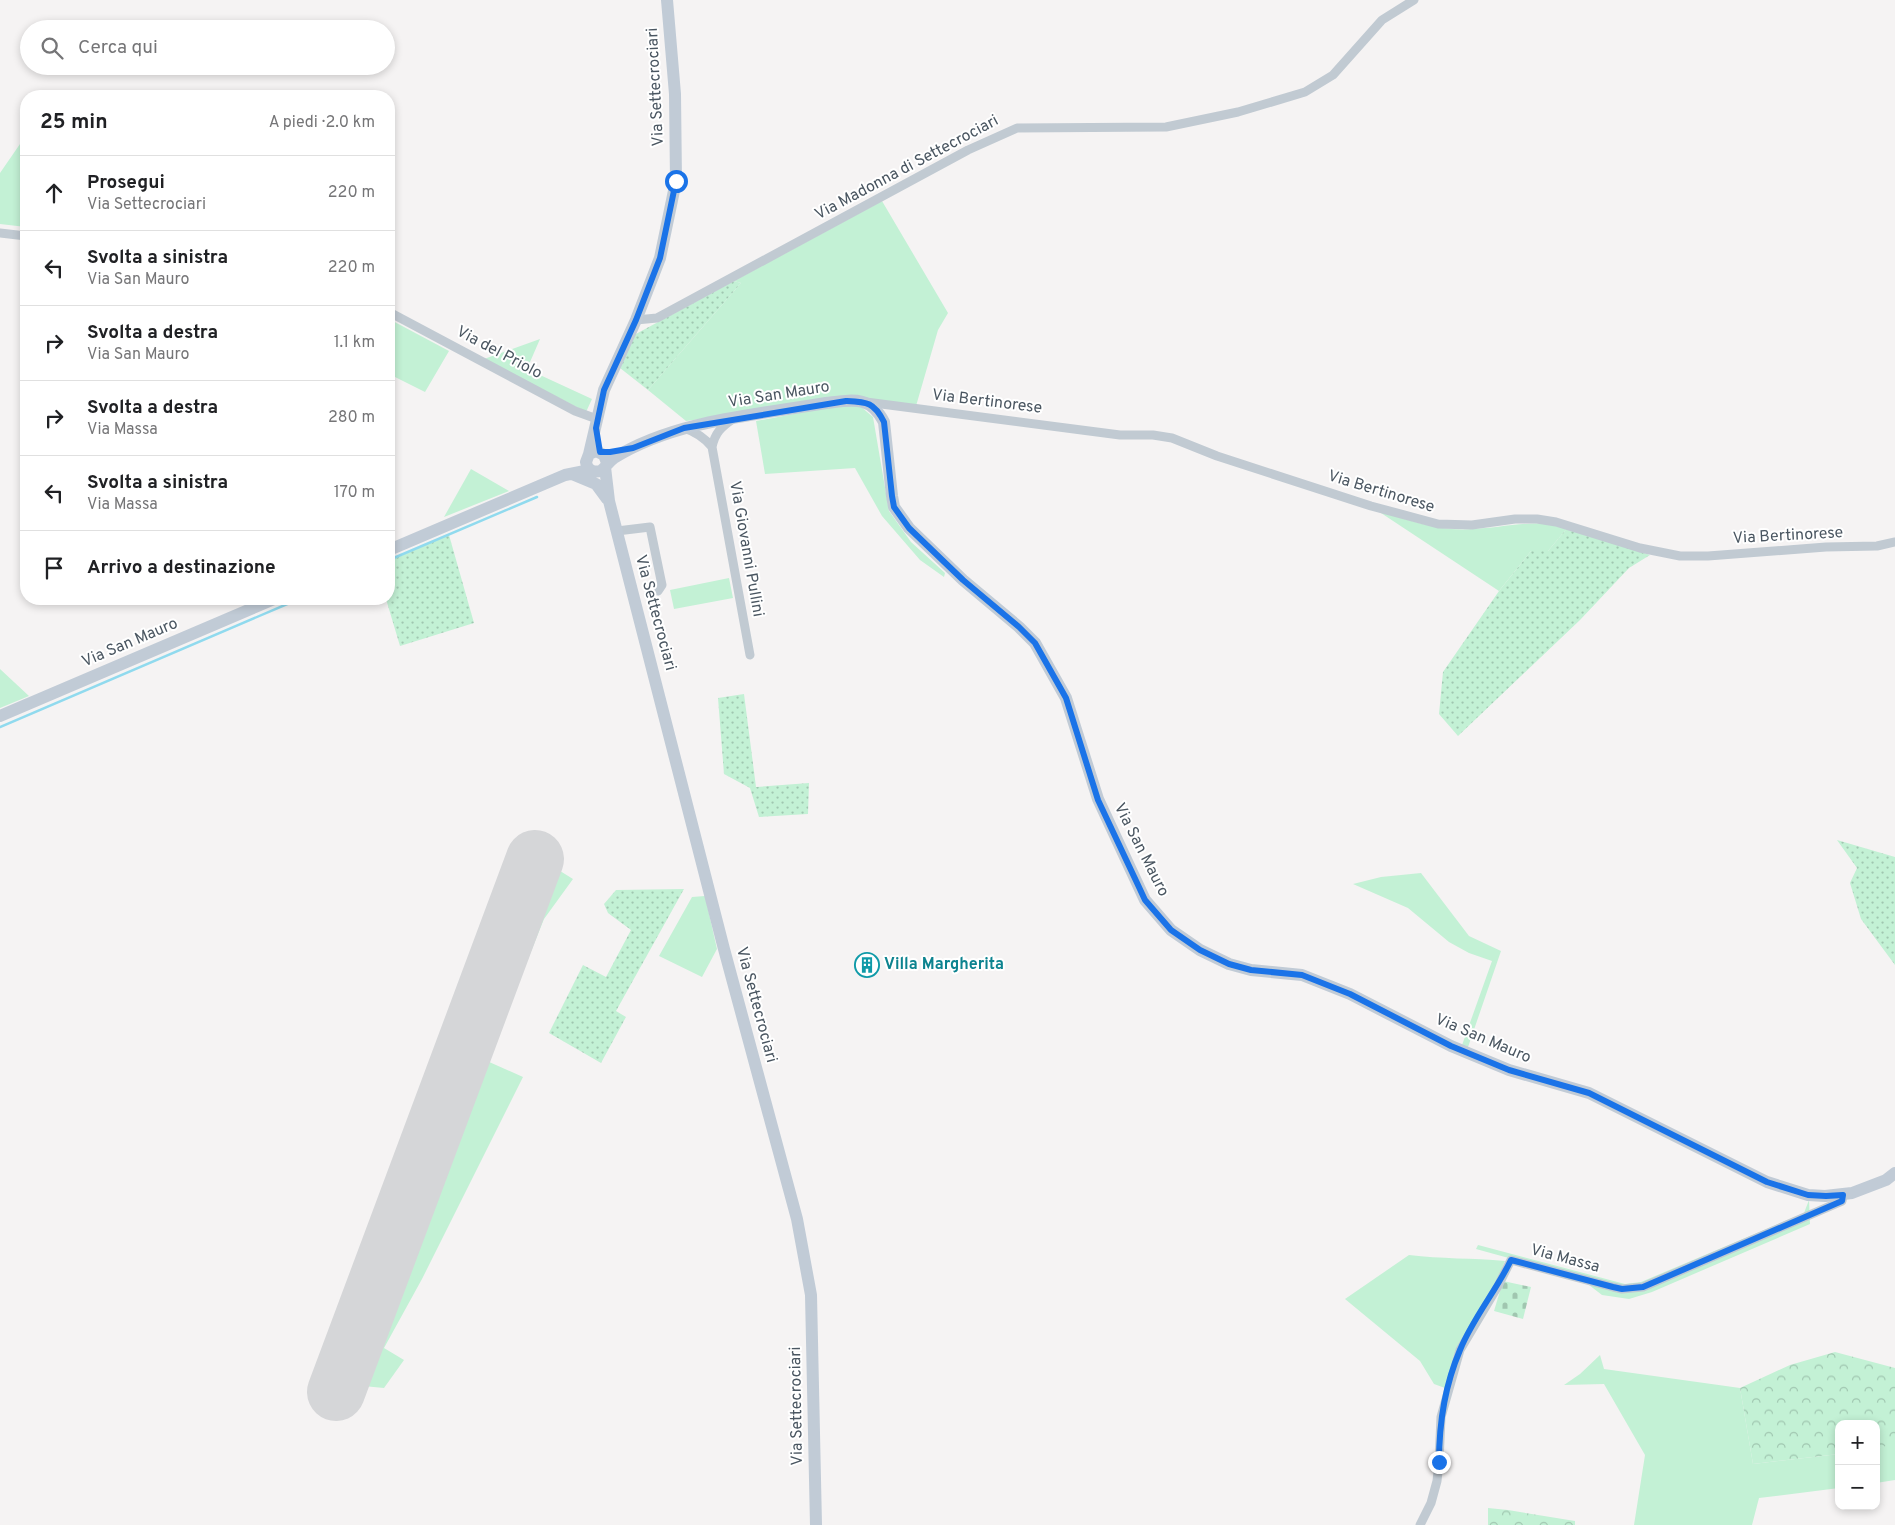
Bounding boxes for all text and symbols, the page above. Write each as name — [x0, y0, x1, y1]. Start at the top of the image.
search box — [20, 20, 395, 75]
street label: Via Settecrociari — [643, 27, 669, 147]
icon: search — [38, 34, 66, 62]
text: Cerca qui — [78, 36, 158, 60]
text: 25 min — [40, 109, 108, 136]
street label: Via Madonna di Settecrociari — [812, 111, 1002, 225]
text: A piedi · 2.0 km — [269, 113, 375, 133]
route start — [665, 170, 688, 193]
text: Prosegui — [87, 171, 165, 195]
icon: ahead — [40, 179, 68, 207]
text: 220 m — [328, 183, 375, 203]
text: Via Settecrociari — [87, 195, 206, 215]
text: Svolta a sinistra — [87, 246, 228, 270]
icon: left — [40, 254, 68, 282]
text: 220 m — [328, 258, 375, 278]
text: Via San Mauro — [87, 270, 189, 290]
text: Svolta a destra — [87, 321, 218, 345]
street label: Via del Priolo — [453, 322, 546, 384]
icon: right — [40, 329, 68, 357]
text: 1.1 km — [334, 333, 375, 353]
text: Via San Mauro — [87, 345, 189, 365]
street label: Via San Mauro — [727, 377, 831, 413]
street label: Via Bertinorese — [931, 385, 1043, 419]
text: Svolta a destra — [87, 396, 218, 420]
icon: right — [40, 404, 68, 432]
text: 280 m — [328, 408, 375, 428]
text: Via Massa — [87, 420, 158, 440]
street label: Via Bertinorese — [1325, 466, 1437, 518]
text: Svolta a sinistra — [87, 471, 228, 495]
icon: left — [40, 479, 68, 507]
street label: Via Giovanni Pullini — [724, 480, 768, 618]
text: 170 m — [334, 483, 375, 503]
text: Via Massa — [87, 495, 158, 515]
street label: Via Bertinorese — [1732, 523, 1844, 549]
street label: Via Settecrociari — [630, 553, 680, 673]
icon: arrive — [40, 554, 68, 582]
text: Arrivo a destinazione — [87, 556, 276, 580]
street label: Via San Mauro — [79, 614, 181, 672]
street label: Via San Mauro — [1109, 800, 1173, 900]
street label: Via Settecrociari — [731, 945, 781, 1065]
building icon: Villa Margherita — [854, 952, 880, 978]
place label: Villa Margherita — [884, 955, 1004, 975]
street label: Via San Mauro — [1432, 1010, 1534, 1068]
street label: Via Massa — [1528, 1240, 1602, 1278]
street label: Via Settecrociari — [786, 1346, 808, 1466]
map controls — [1835, 1420, 1880, 1510]
button: + — [1835, 1420, 1880, 1465]
route end — [1428, 1451, 1451, 1474]
button: − — [1835, 1465, 1880, 1510]

